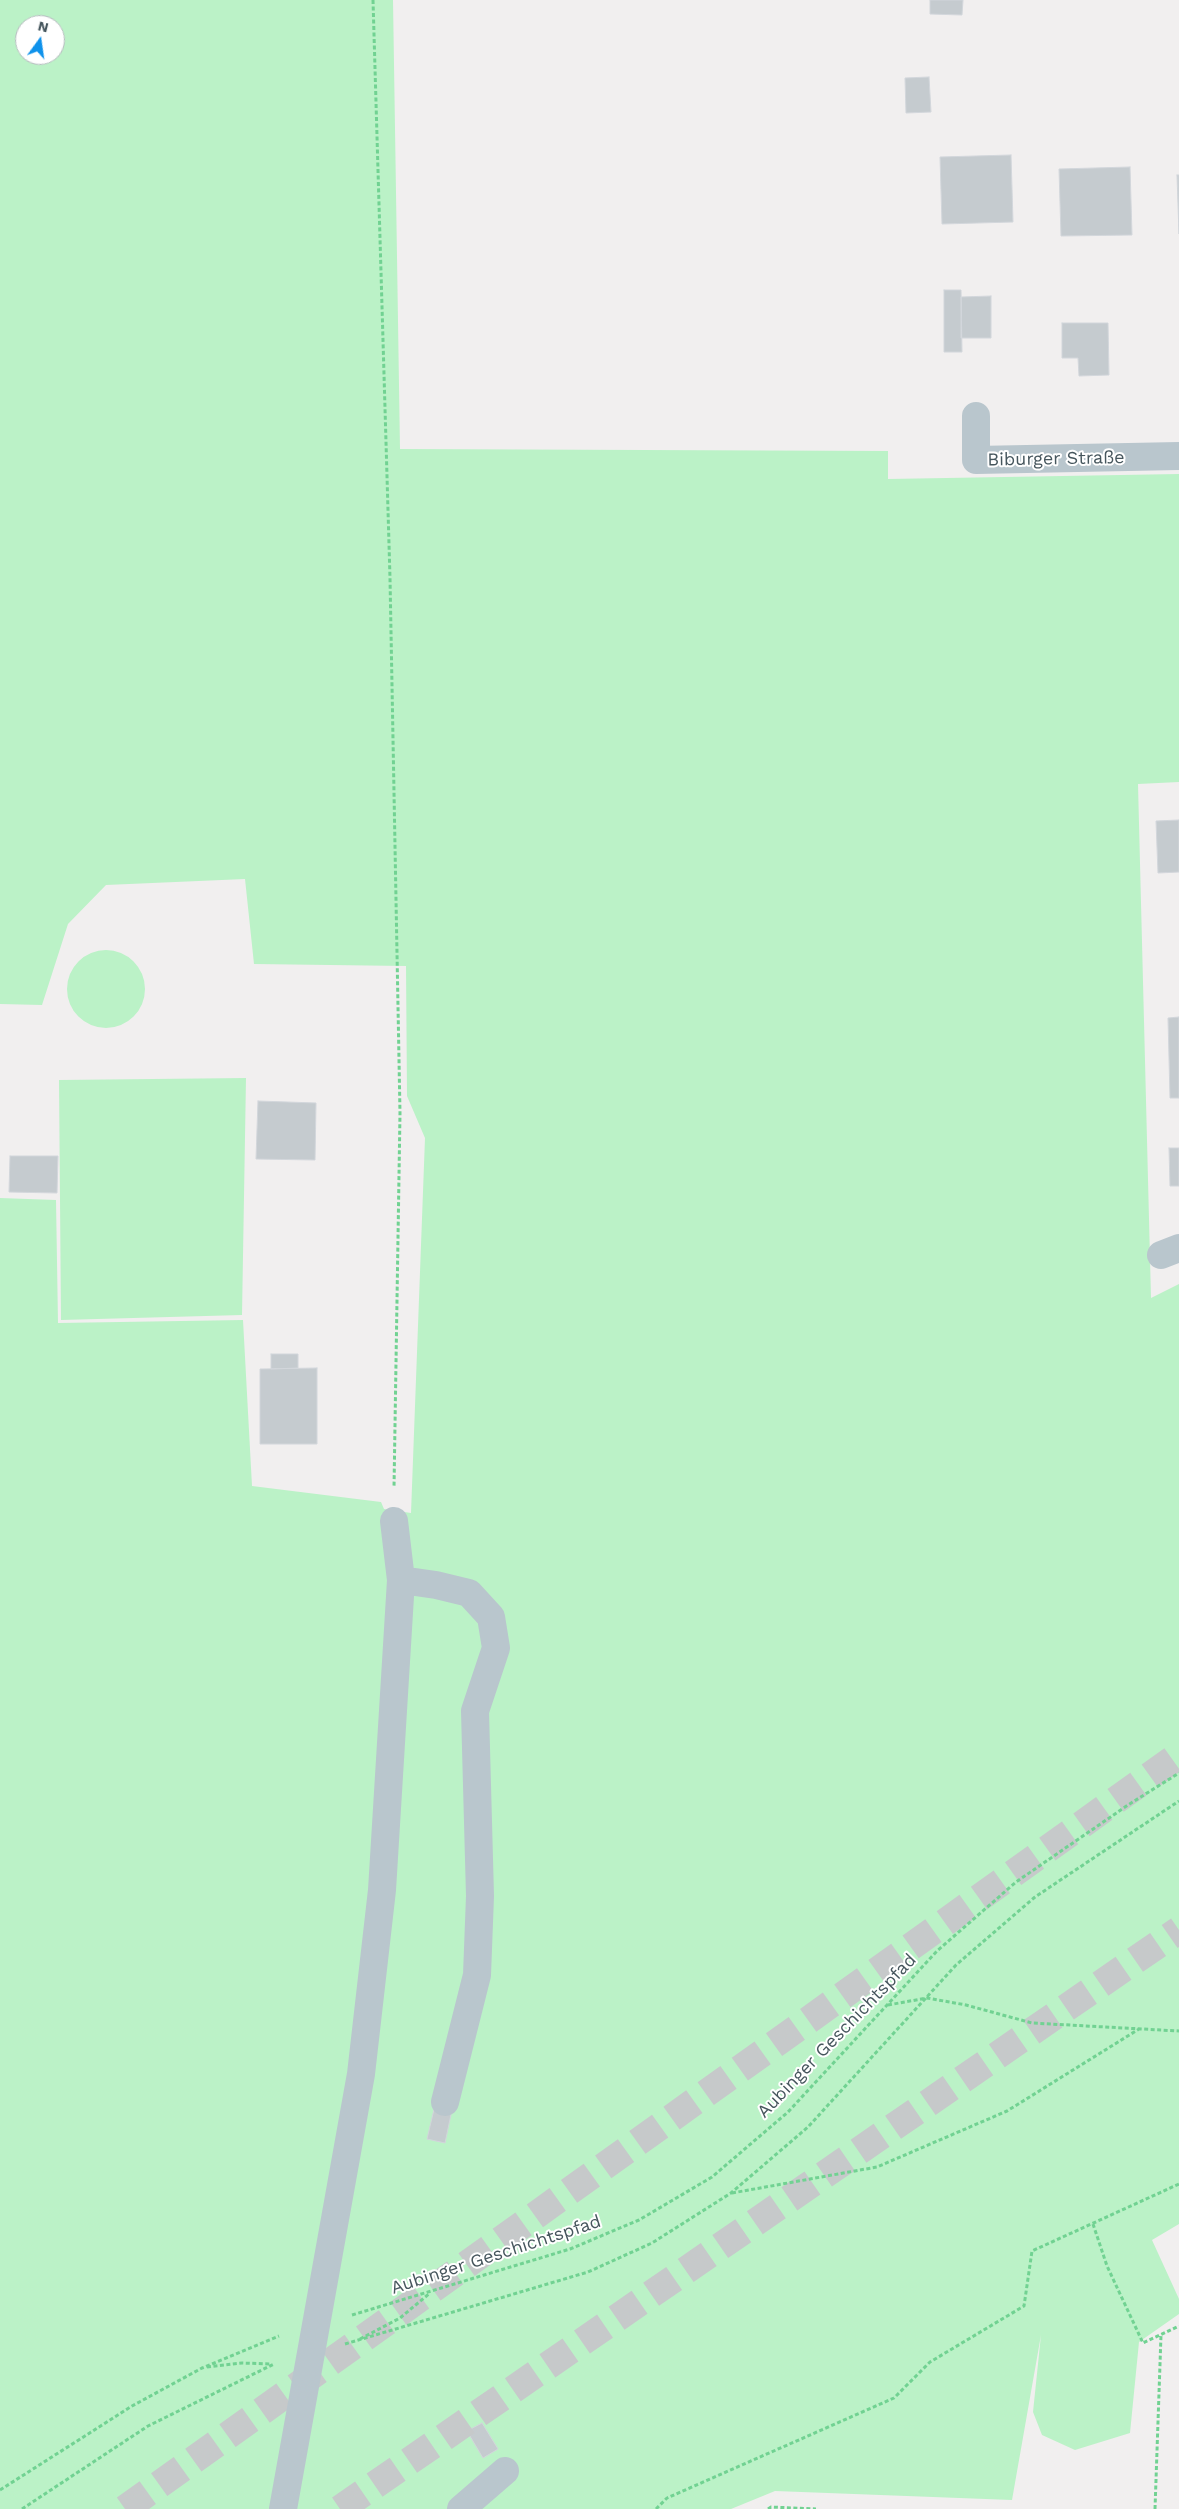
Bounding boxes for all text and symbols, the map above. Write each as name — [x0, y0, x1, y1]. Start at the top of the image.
north arrow — [15, 15, 65, 65]
text: N — [36, 17, 50, 35]
street label: Biburger Straße — [987, 447, 1125, 471]
street label: Aubinger Geschichtspfad — [753, 1949, 921, 2123]
street label: Aubinger Geschichtspfad — [388, 2211, 604, 2299]

